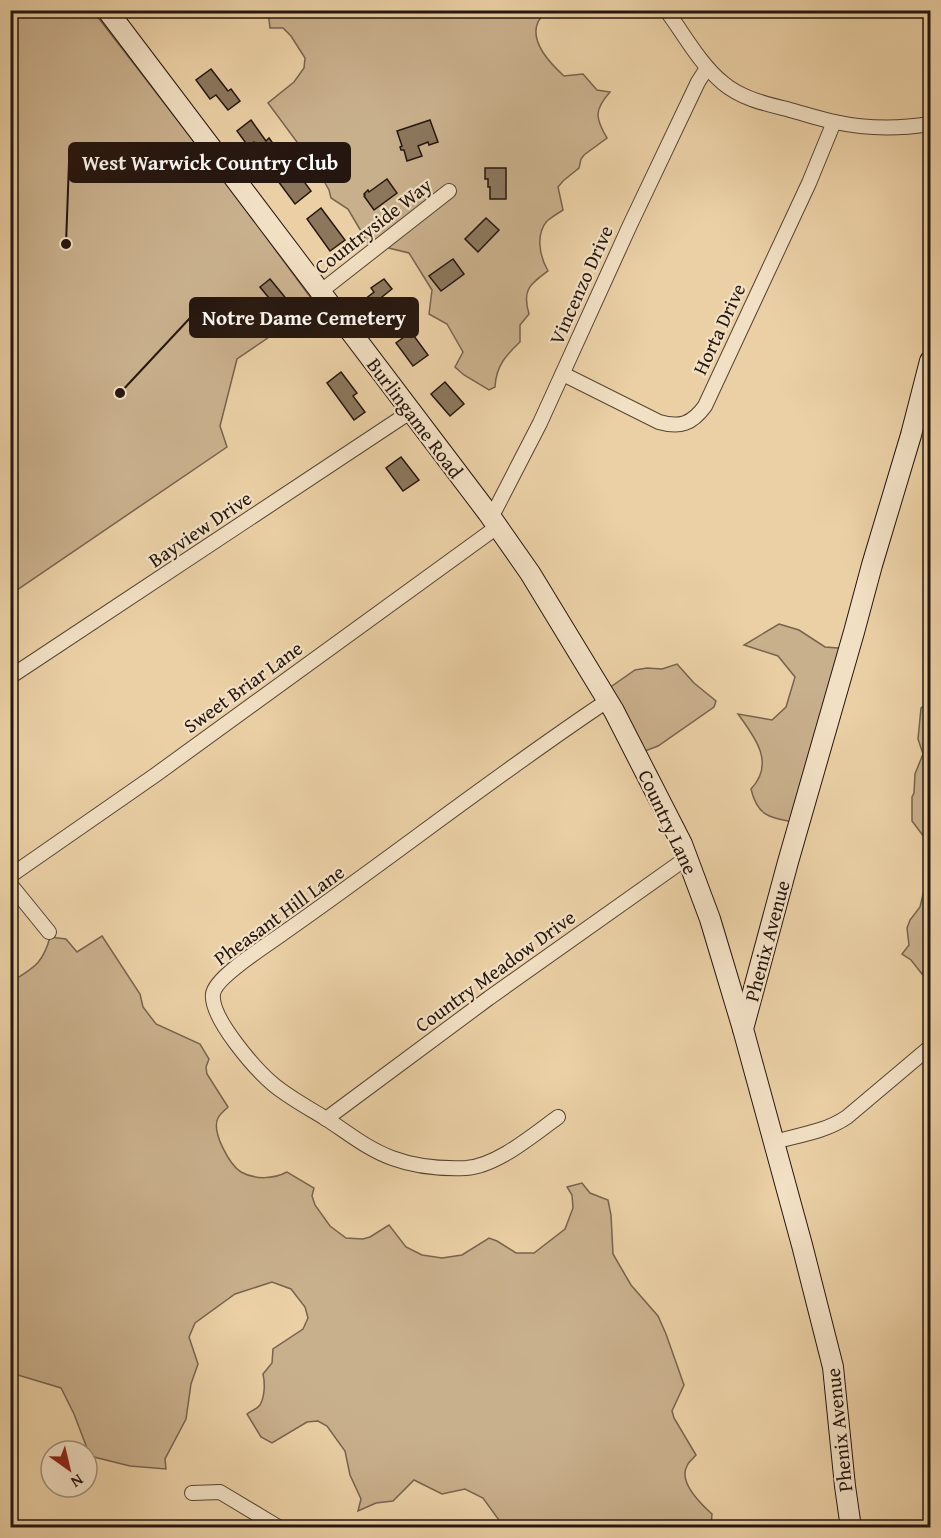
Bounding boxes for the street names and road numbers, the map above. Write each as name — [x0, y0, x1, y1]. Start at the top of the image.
street label: Countryside Way — [308, 170, 438, 281]
street label: Vincenzo Drive — [541, 221, 620, 349]
street label: Horta Drive — [685, 278, 752, 379]
street label: Burlingame Road — [360, 351, 471, 484]
street label: Bayview Drive — [142, 483, 257, 574]
street label: Sweet Briar Lane — [177, 633, 308, 740]
street label: Country Lane — [632, 765, 705, 879]
street label: Pheasant Hill Lane — [207, 857, 350, 972]
street label: Phenix Avenue — [736, 877, 797, 1005]
street label: Country Meadow Drive — [408, 902, 581, 1039]
street label: Phenix Avenue — [818, 1367, 859, 1493]

